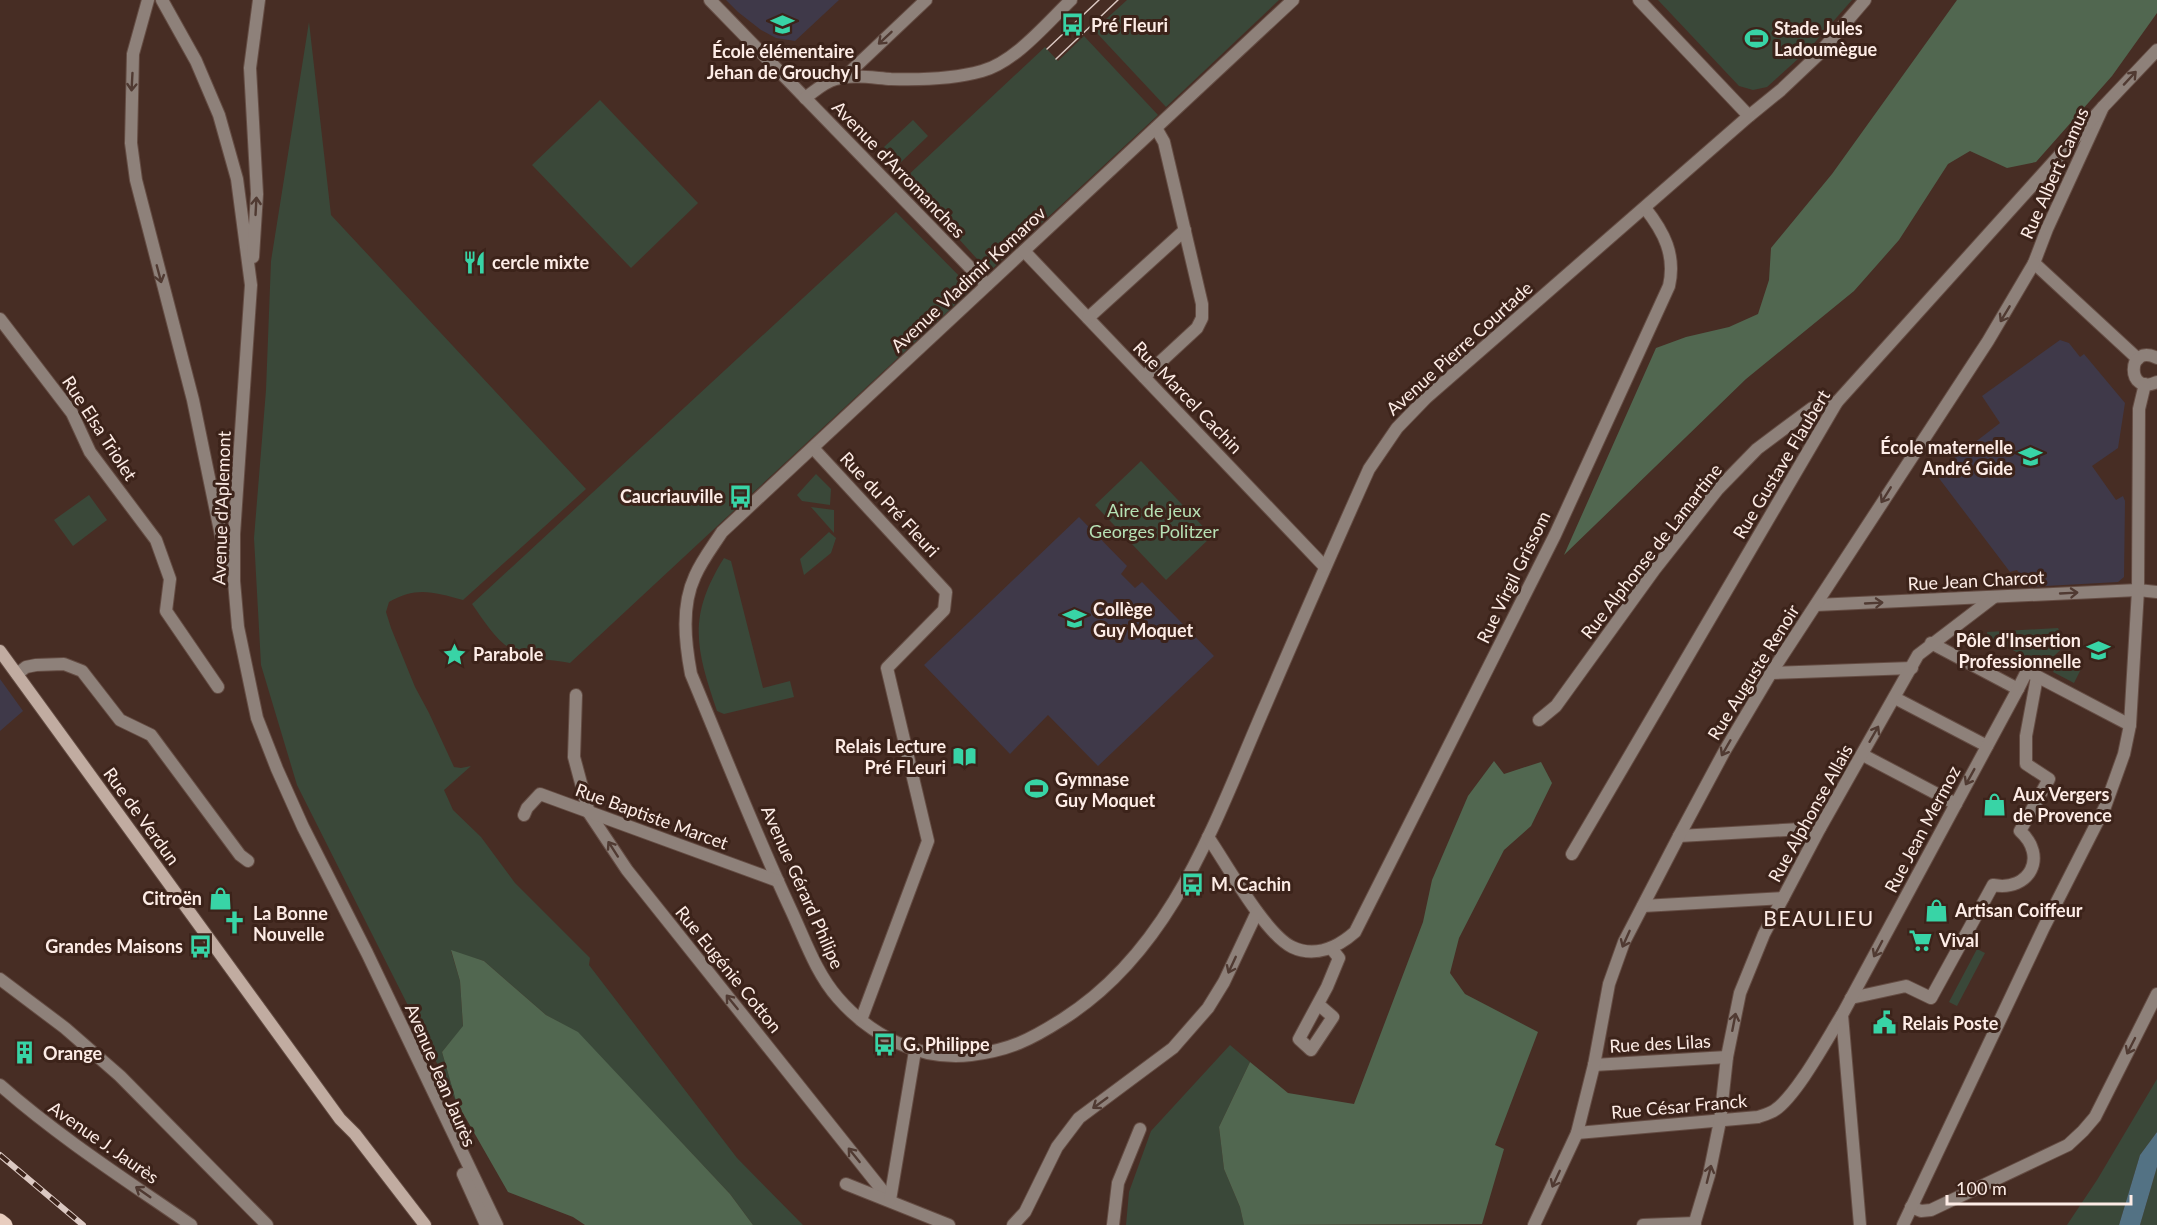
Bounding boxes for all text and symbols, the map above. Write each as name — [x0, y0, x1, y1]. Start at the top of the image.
school or university icon: École élémentaire Jehan de Grouchy I — [770, 12, 796, 38]
bus stop icon: Pré Fleuri — [1060, 12, 1086, 38]
place label: Pré Fleuri — [1091, 14, 1168, 36]
place label: Stade Jules Ladoumègue — [1774, 17, 1878, 60]
sports icon: Stade Jules Ladoumègue — [1743, 25, 1769, 51]
one-way arrow — [878, 30, 893, 45]
place label: École élémentaire Jehan de Grouchy I — [707, 40, 859, 83]
one-way arrow — [2123, 71, 2137, 86]
one-way arrow — [127, 72, 138, 92]
street label: Avenue d'Arromanches — [828, 96, 970, 242]
street label: Rue Albert Camus — [2015, 104, 2093, 242]
one-way arrow — [251, 197, 262, 217]
street label: Avenue Vladimir Komarov — [886, 201, 1051, 357]
restaurant icon: cercle mixte — [461, 249, 487, 275]
place label: cercle mixte — [492, 251, 589, 273]
one-way arrow — [154, 264, 166, 283]
street label: Avenue Pierre Courtade — [1381, 277, 1537, 419]
one-way arrow — [1998, 305, 2010, 322]
street label: Rue Marcel Cachin — [1129, 336, 1247, 458]
street label: Rue Elsa Triolet — [58, 372, 142, 485]
street label: Rue Gustave Flaubert — [1728, 385, 1835, 543]
street label: Avenue d'Aplemont — [207, 430, 235, 585]
place label: École maternelle André Gide — [1880, 436, 2013, 479]
school or university icon: École maternelle André Gide — [2018, 444, 2044, 470]
street label: Rue du Pré Fleuri — [836, 447, 944, 561]
street label: Rue Alphonse de Lamartine — [1576, 459, 1726, 643]
bus stop icon: Caucriauville — [728, 483, 754, 509]
place label: Caucriauville — [620, 485, 723, 507]
one-way arrow — [1880, 486, 1893, 503]
park label: Aire de jeux Georges Politzer — [1089, 499, 1219, 542]
street label: Rue Virgil Grissom — [1471, 507, 1555, 647]
street label: Rue Jean Charcot — [1907, 565, 2046, 595]
one-way arrow — [2059, 588, 2079, 599]
one-way arrow — [1864, 597, 1884, 608]
place label: Collège Guy Moquet — [1093, 598, 1193, 641]
street label: Rue Auguste Renoir — [1702, 600, 1804, 744]
school or university icon: Collège Guy Moquet — [1062, 606, 1088, 632]
place label: Pôle d'Insertion Professionnelle — [1956, 629, 2081, 672]
school or university icon: Pôle d'Insertion Professionnelle — [2086, 637, 2112, 663]
place icon: Parabole — [442, 641, 468, 667]
place label: Parabole — [473, 643, 544, 665]
one-way arrow — [1869, 726, 1881, 743]
place label: Relais Lecture Pré FLeuri — [835, 735, 946, 778]
one-way arrow — [1720, 739, 1732, 756]
street label: Rue Alphonse Allais — [1763, 740, 1857, 886]
library icon: Relais Lecture Pré FLeuri — [951, 743, 977, 769]
street label: Rue Jean Mermoz — [1879, 762, 1965, 896]
street label: Rue de Verdun — [99, 763, 185, 869]
place label: Gymnase Guy Moquet — [1055, 768, 1155, 811]
one-way arrow — [1964, 768, 1976, 785]
sports icon: Gymnase Guy Moquet — [1024, 776, 1050, 802]
street label: Rue Baptiste Marcet — [573, 778, 732, 854]
place label: Aux Vergers de Provence — [2012, 783, 2112, 826]
shop icon: Aux Vergers de Provence — [1982, 791, 2008, 817]
street label: Avenue Gérard Philipe — [757, 802, 849, 972]
one-way arrow — [606, 840, 619, 857]
bus stop icon: M. Cachin — [1180, 871, 1206, 897]
place label: M. Cachin — [1211, 873, 1291, 895]
shop icon: Citroën — [207, 885, 233, 911]
place label: Citroën — [142, 887, 202, 909]
shop icon: Artisan Coiffeur — [1924, 897, 1950, 923]
place label: Artisan Coiffeur — [1954, 899, 2083, 921]
street label: Rue Eugénie Cotton — [671, 901, 787, 1037]
place label: La Bonne Nouvelle — [253, 902, 328, 945]
district label: BEAULIEU — [1763, 905, 1875, 930]
church icon: La Bonne Nouvelle — [222, 910, 248, 936]
supermarket icon: Vival — [1908, 927, 1934, 953]
place label: Vival — [1938, 929, 1979, 951]
one-way arrow — [1620, 930, 1631, 948]
bus stop icon: Grandes Maisons — [188, 933, 214, 959]
place label: Grandes Maisons — [45, 935, 183, 957]
one-way arrow — [1872, 940, 1884, 957]
one-way arrow — [1226, 955, 1238, 973]
one-way arrow — [726, 995, 739, 1011]
street label: Avenue Jean Jaurès — [401, 1000, 481, 1150]
public building icon: Relais Poste — [1871, 1010, 1897, 1036]
one-way arrow — [1729, 1012, 1741, 1031]
place label: Relais Poste — [1902, 1012, 1999, 1034]
street label: Rue des Lilas — [1609, 1029, 1712, 1057]
bus stop icon: G. Philippe — [872, 1031, 898, 1057]
place label: G. Philippe — [903, 1033, 990, 1055]
one-way arrow — [2124, 1037, 2136, 1055]
building icon: Orange — [12, 1040, 38, 1066]
place label: Orange — [43, 1042, 103, 1064]
street label: Rue César Franck — [1610, 1089, 1749, 1123]
street label: Avenue J. Jaurès — [45, 1096, 163, 1188]
one-way arrow — [1092, 1097, 1108, 1109]
one-way arrow — [847, 1147, 860, 1163]
one-way arrow — [1704, 1164, 1716, 1183]
scale bar — [1947, 1168, 2132, 1206]
one-way arrow — [1549, 1170, 1561, 1188]
text: 100 m — [1956, 1177, 2007, 1199]
one-way arrow — [135, 1186, 152, 1198]

